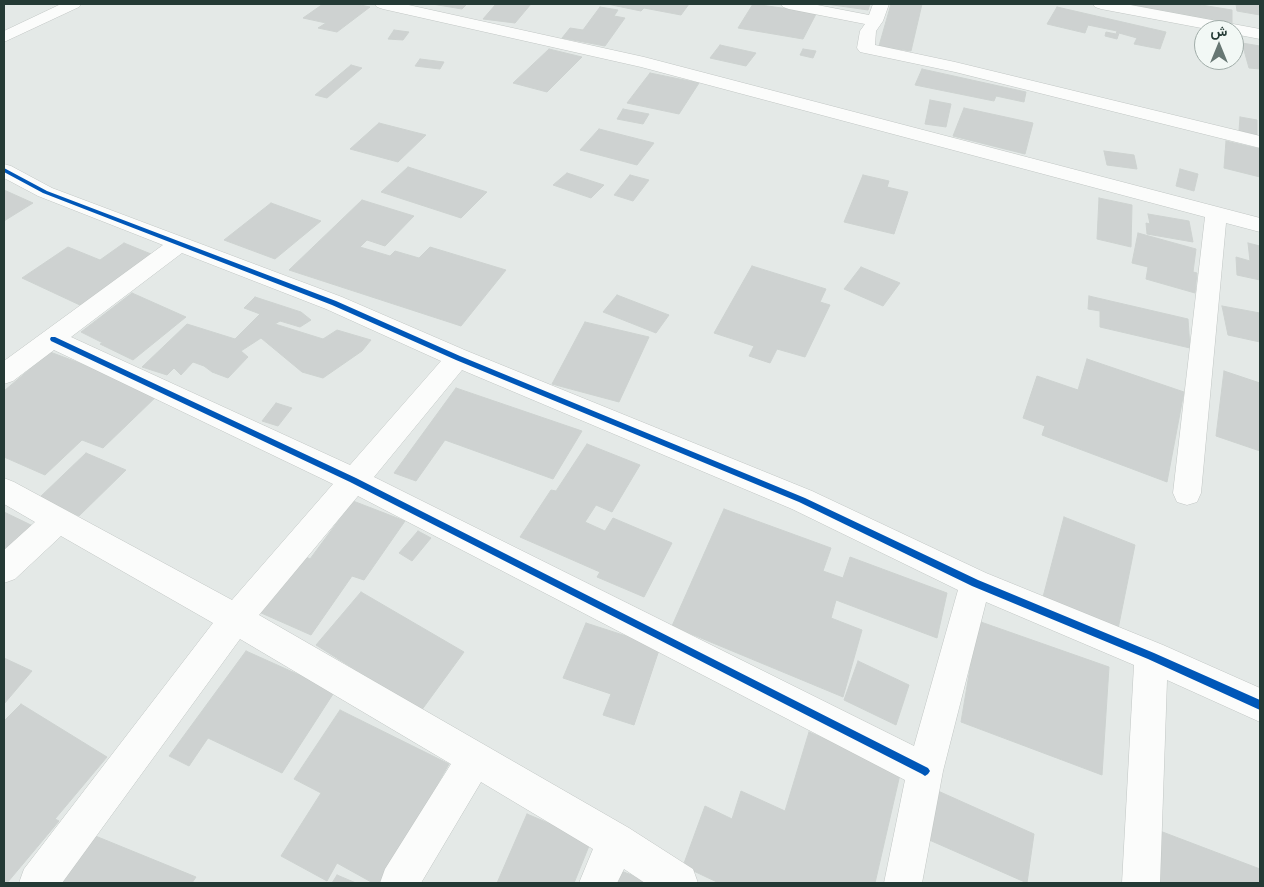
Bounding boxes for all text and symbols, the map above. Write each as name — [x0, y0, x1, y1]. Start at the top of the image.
north arrow — [1194, 20, 1244, 70]
text: ش — [1211, 23, 1227, 39]

